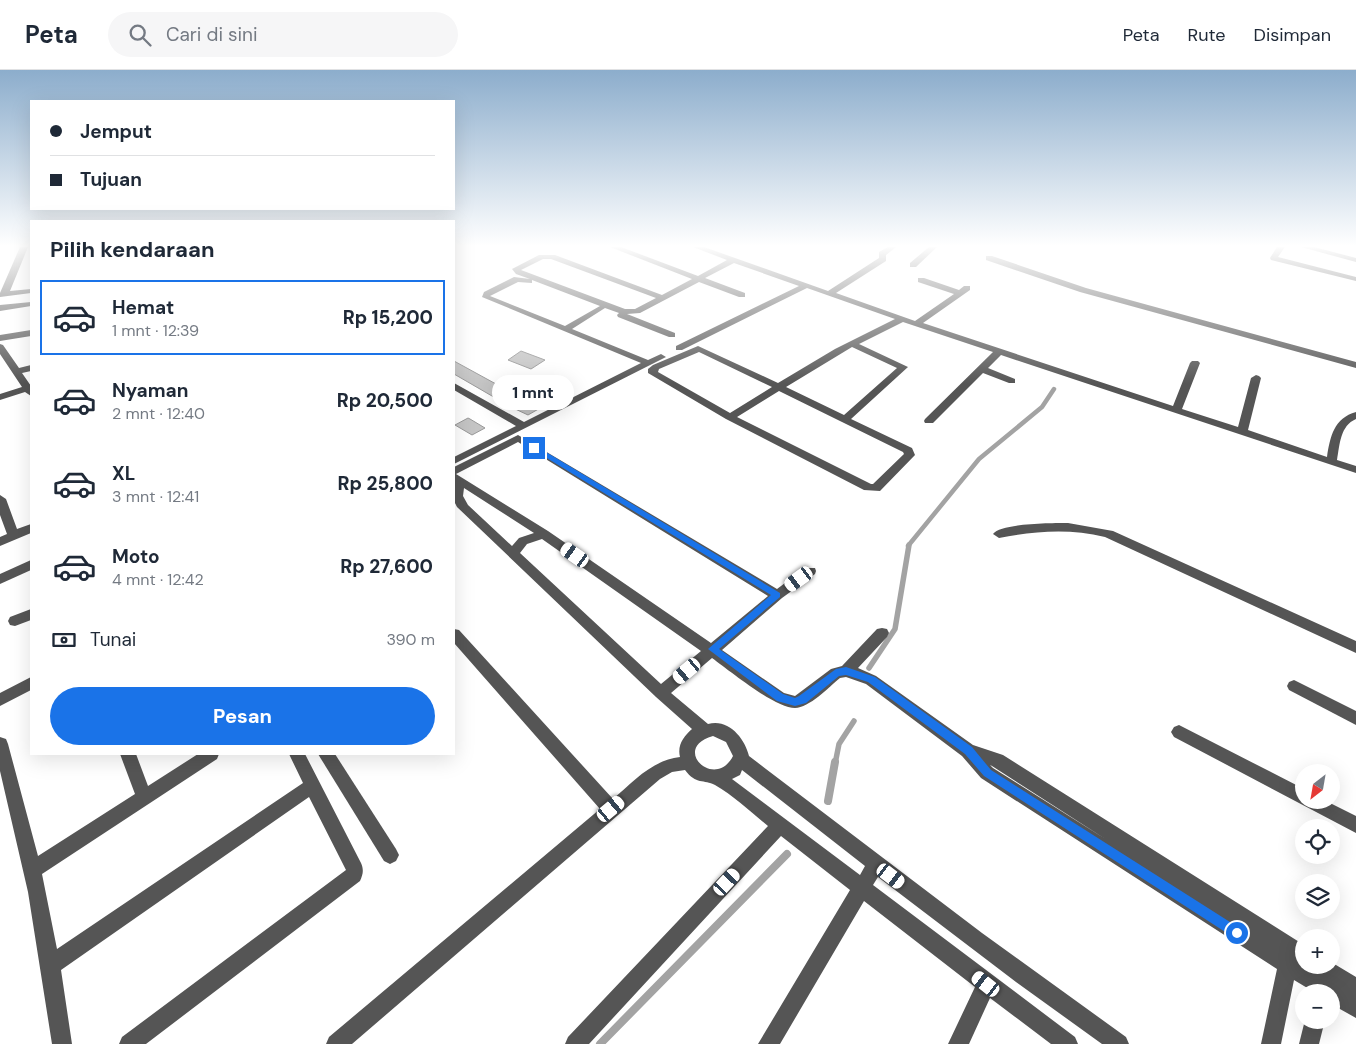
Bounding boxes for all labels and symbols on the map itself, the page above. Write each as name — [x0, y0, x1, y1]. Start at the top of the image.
callout: 1 mnt — [493, 376, 575, 410]
route end — [523, 437, 545, 459]
car — [558, 540, 591, 570]
car — [782, 564, 815, 594]
car — [670, 656, 703, 686]
north arrow — [1295, 764, 1340, 809]
car — [594, 794, 627, 824]
car — [874, 861, 907, 891]
car — [711, 866, 742, 898]
route start — [1226, 922, 1248, 944]
car — [969, 969, 1002, 999]

